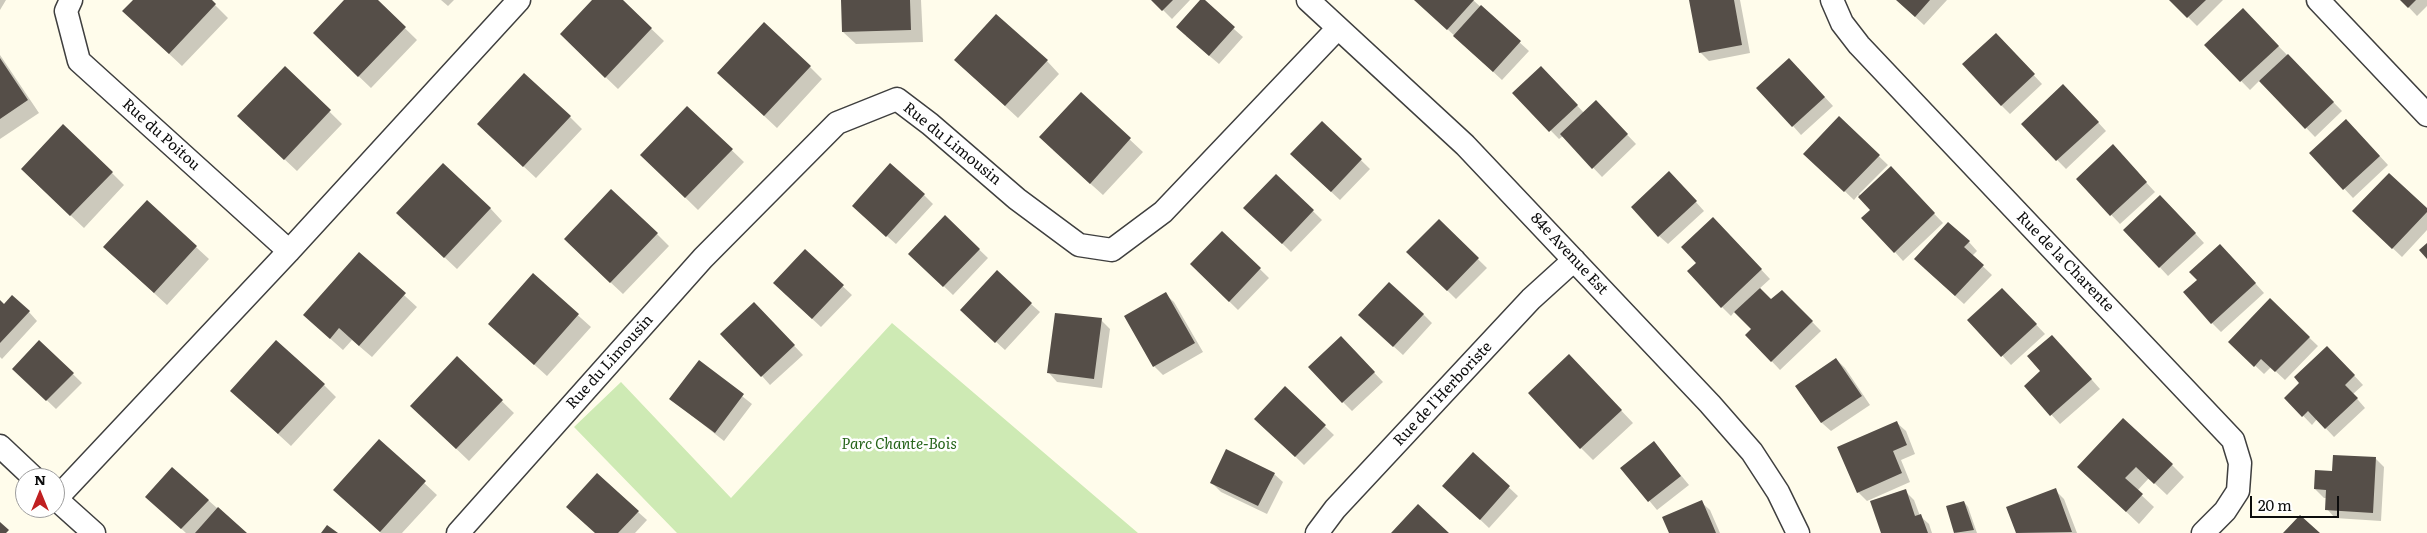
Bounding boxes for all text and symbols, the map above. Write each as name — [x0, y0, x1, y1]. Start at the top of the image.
street label: Rue du Poitou — [118, 95, 204, 175]
street label: Rue du Limousin — [899, 99, 1005, 189]
street label: Rue de la Charente — [2013, 208, 2117, 316]
street label: 84e Avenue Est — [1527, 209, 1611, 299]
street label: Rue du Limousin — [563, 311, 657, 413]
street label: Rue de l'Herboriste — [1390, 338, 1496, 450]
park label: Parc Chante-Bois — [841, 436, 957, 454]
north arrow — [15, 468, 65, 518]
text: N — [34, 469, 46, 489]
scale bar — [2252, 486, 2341, 518]
text: 20 m — [2258, 493, 2292, 516]

